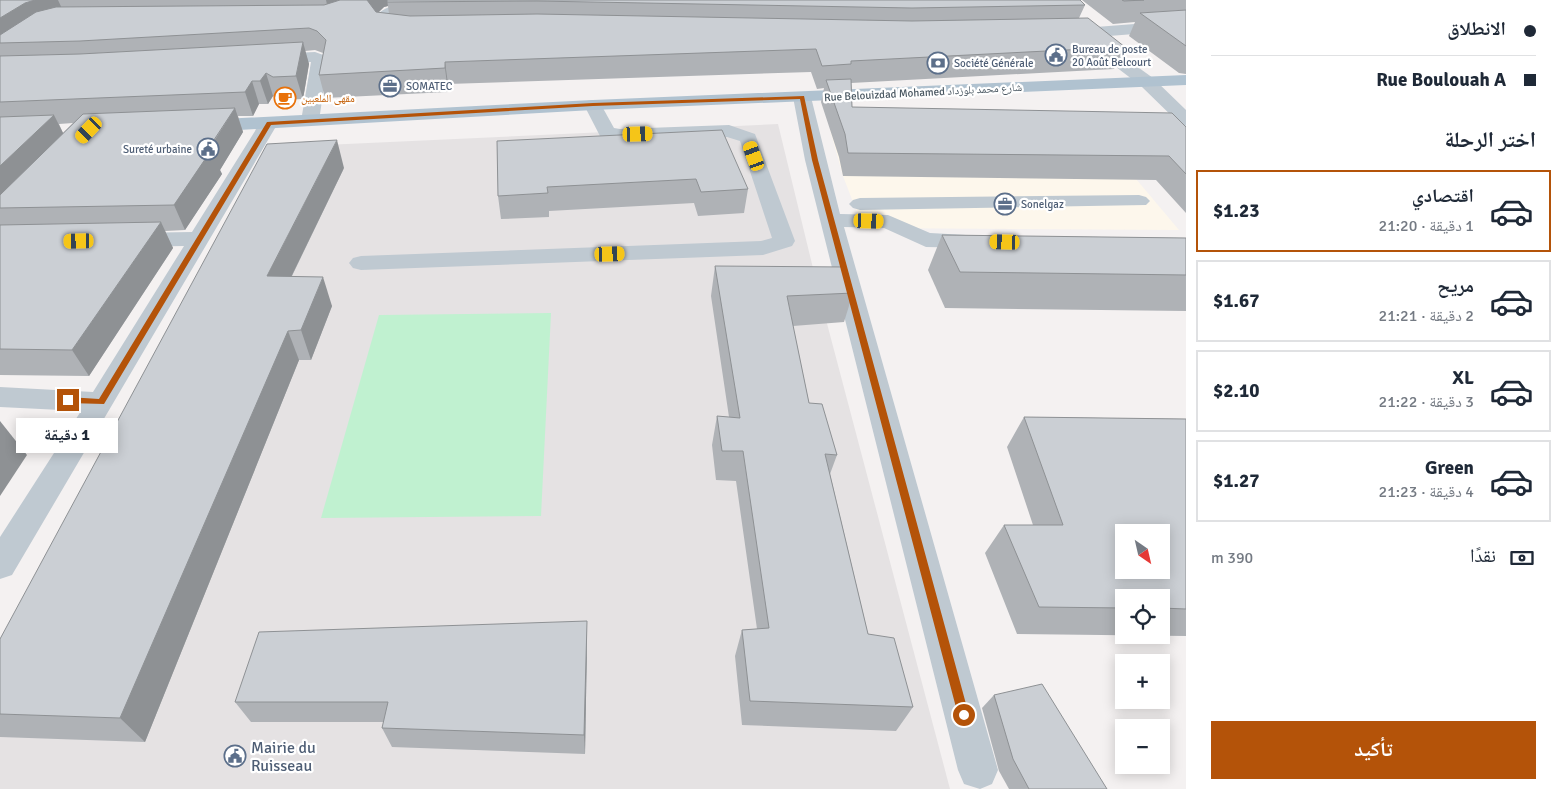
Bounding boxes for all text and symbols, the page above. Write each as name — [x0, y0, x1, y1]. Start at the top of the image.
text: الانطلاق — [1447, 17, 1506, 41]
public building icon: Bureau de poste 20 Août Belcourt — [1044, 43, 1068, 67]
place label: Bureau de poste 20 Août Belcourt — [1072, 43, 1151, 69]
bank icon: Société Générale — [926, 51, 950, 75]
place label: Société Générale — [954, 57, 1034, 70]
text: Rue Boulouah A — [1376, 68, 1506, 92]
office icon: SOMATEC — [378, 74, 402, 98]
place label: SOMATEC — [406, 80, 453, 93]
street label: Rue Belouizdad Mohamed شارع محمد بلوزداد — [824, 81, 1022, 104]
cafe icon: مقهى الملعبين — [273, 86, 297, 110]
place label: مقهى الملعبين — [301, 92, 355, 105]
car — [73, 114, 104, 146]
car — [622, 126, 653, 142]
text: اختر الرحلة — [1444, 126, 1536, 153]
public building icon: Sureté urbaine — [196, 137, 220, 161]
car — [741, 139, 766, 173]
place label: Sureté urbaine — [123, 143, 192, 156]
text: اقتصادي — [1412, 184, 1474, 208]
icon: car — [1489, 189, 1534, 234]
office icon: Sonelgaz — [993, 192, 1017, 216]
place label: Sonelgaz — [1021, 198, 1064, 211]
text: $1.23 — [1213, 199, 1259, 223]
car — [853, 213, 884, 229]
text: 1 دقيقة · 21:20 — [1379, 216, 1474, 236]
car — [63, 233, 94, 249]
car — [989, 234, 1020, 250]
car — [594, 246, 625, 262]
text: مريح — [1437, 274, 1474, 298]
icon: car — [1489, 279, 1534, 324]
text: $1.67 — [1213, 289, 1259, 313]
text: 2 دقيقة · 21:21 — [1379, 306, 1474, 326]
text: XL — [1452, 366, 1474, 390]
icon: car — [1489, 369, 1534, 414]
text: $2.10 — [1213, 379, 1259, 403]
route end — [57, 389, 79, 411]
text: 3 دقيقة · 21:22 — [1379, 392, 1474, 412]
callout: 1 دقيقة — [17, 418, 119, 452]
text: 1 دقيقة — [44, 425, 90, 445]
text: Green — [1425, 456, 1474, 480]
icon: car — [1489, 459, 1534, 504]
text: $1.27 — [1213, 469, 1259, 493]
text: 4 دقيقة · 21:23 — [1379, 482, 1474, 502]
north arrow — [1115, 524, 1170, 579]
map controls — [1115, 524, 1170, 774]
text: نقدًا — [1470, 544, 1496, 568]
icon: cash — [1508, 544, 1536, 572]
text: 390 m — [1211, 548, 1253, 568]
button: locate — [1115, 589, 1170, 644]
button: + — [1115, 654, 1170, 709]
route start — [953, 704, 975, 726]
button: − — [1115, 719, 1170, 774]
button: تأكيد — [1211, 721, 1536, 779]
place label: Mairie du Ruisseau — [251, 738, 316, 776]
public building icon: Mairie du Ruisseau — [223, 744, 247, 768]

